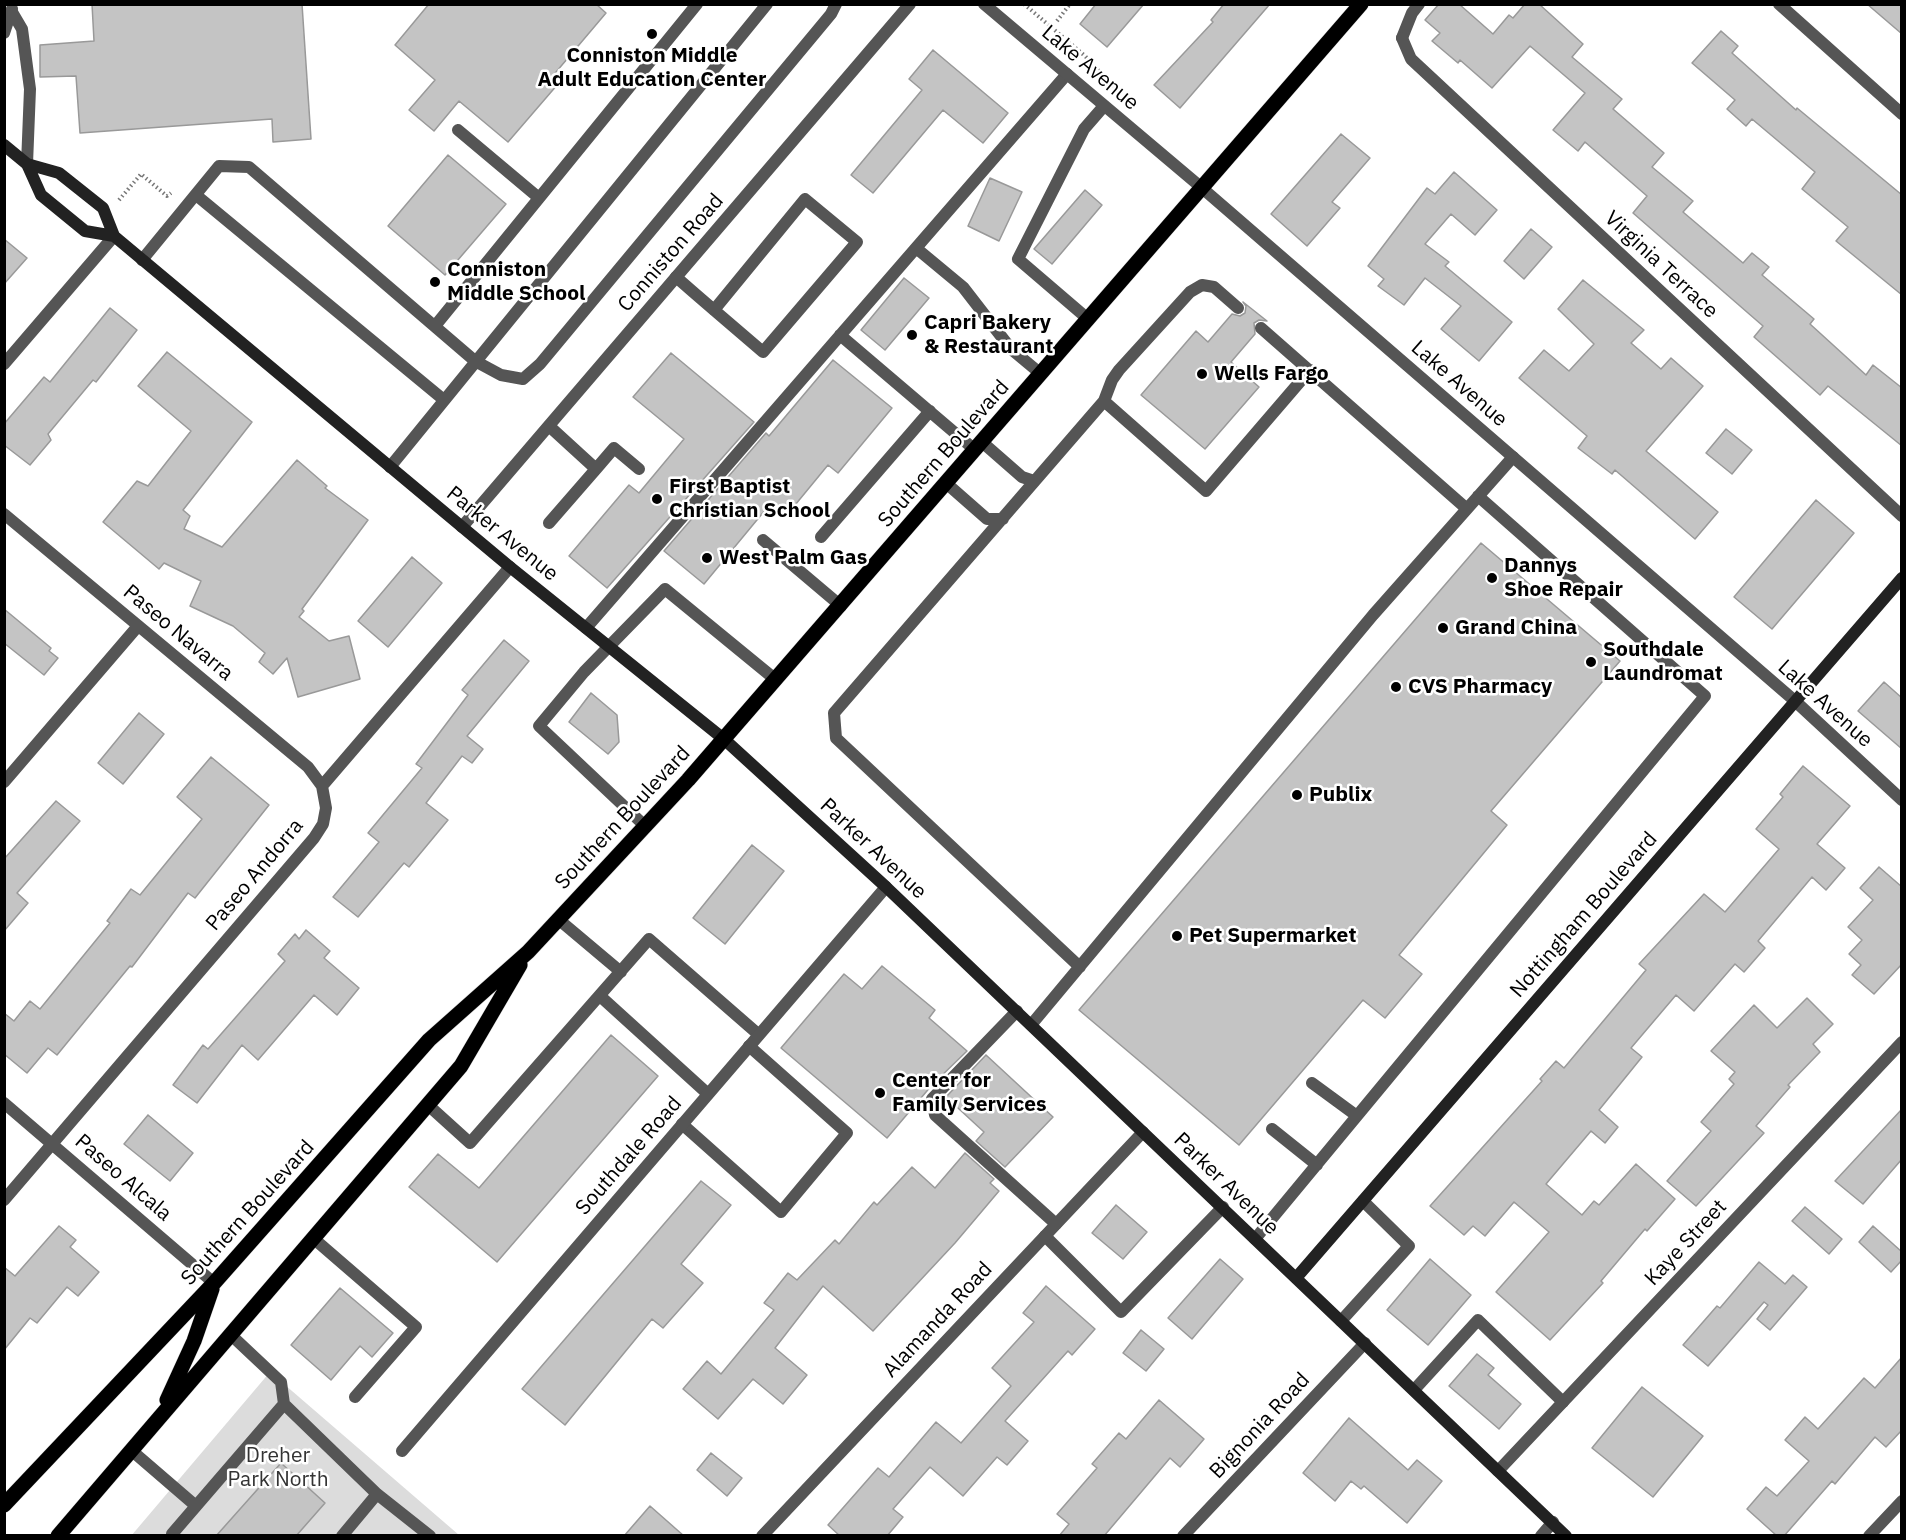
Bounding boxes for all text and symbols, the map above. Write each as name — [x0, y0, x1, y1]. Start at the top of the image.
street label: Lake Avenue — [1036, 20, 1144, 116]
marker: Conniston Middle Adult Education Center — [645, 27, 659, 41]
place label: Conniston Middle Adult Education Center — [537, 43, 767, 93]
street label: Conniston Road — [613, 189, 729, 317]
street label: Virginia Terrace — [1599, 206, 1723, 324]
place label: Conniston Middle School — [447, 257, 585, 307]
marker: Conniston Middle School — [428, 275, 442, 289]
place label: Capri Bakery & Restaurant — [924, 310, 1053, 360]
marker: Capri Bakery & Restaurant — [905, 328, 919, 342]
street label: Lake Avenue — [1406, 335, 1512, 433]
place label: Wells Fargo — [1214, 361, 1329, 387]
marker: Wells Fargo — [1195, 367, 1209, 381]
street label: Southern Boulevard — [873, 375, 1015, 533]
place label: First Baptist Christian School — [669, 474, 830, 524]
street label: Parker Avenue — [441, 481, 563, 587]
marker: First Baptist Christian School — [650, 492, 664, 506]
place label: West Palm Gas — [719, 545, 867, 571]
marker: West Palm Gas — [700, 551, 714, 565]
place label: Dannys Shoe Repair — [1504, 553, 1623, 603]
marker: Dannys Shoe Repair — [1485, 571, 1499, 585]
street label: Paseo Navarra — [118, 580, 238, 686]
place label: Grand China — [1455, 615, 1577, 641]
marker: Grand China — [1436, 621, 1450, 635]
place label: Southdale Laundromat — [1603, 637, 1723, 687]
marker: Southdale Laundromat — [1584, 655, 1598, 669]
street label: Lake Avenue — [1772, 655, 1878, 753]
place label: CVS Pharmacy — [1408, 674, 1552, 700]
marker: CVS Pharmacy — [1389, 680, 1403, 694]
street label: Southern Boulevard — [550, 741, 696, 895]
place label: Publix — [1309, 782, 1372, 808]
marker: Publix — [1290, 788, 1304, 802]
street label: Parker Avenue — [815, 793, 931, 905]
street label: Paseo Andorra — [201, 814, 309, 936]
street label: Nottingham Boulevard — [1505, 827, 1663, 1003]
place label: Pet Supermarket — [1189, 923, 1356, 949]
marker: Pet Supermarket — [1170, 929, 1184, 943]
place label: Center for Family Services — [892, 1068, 1047, 1118]
marker: Center for Family Services — [873, 1086, 887, 1100]
street label: Southdale Road — [571, 1091, 687, 1221]
street label: Parker Avenue — [1168, 1128, 1284, 1240]
street label: Paseo Alcala — [69, 1129, 177, 1227]
street label: Southern Boulevard — [176, 1135, 320, 1291]
street label: Kaye Street — [1640, 1195, 1732, 1291]
street label: Alamanda Road — [878, 1257, 998, 1383]
street label: Bignonia Road — [1205, 1368, 1315, 1484]
park label: Dreher Park North — [227, 1443, 329, 1493]

